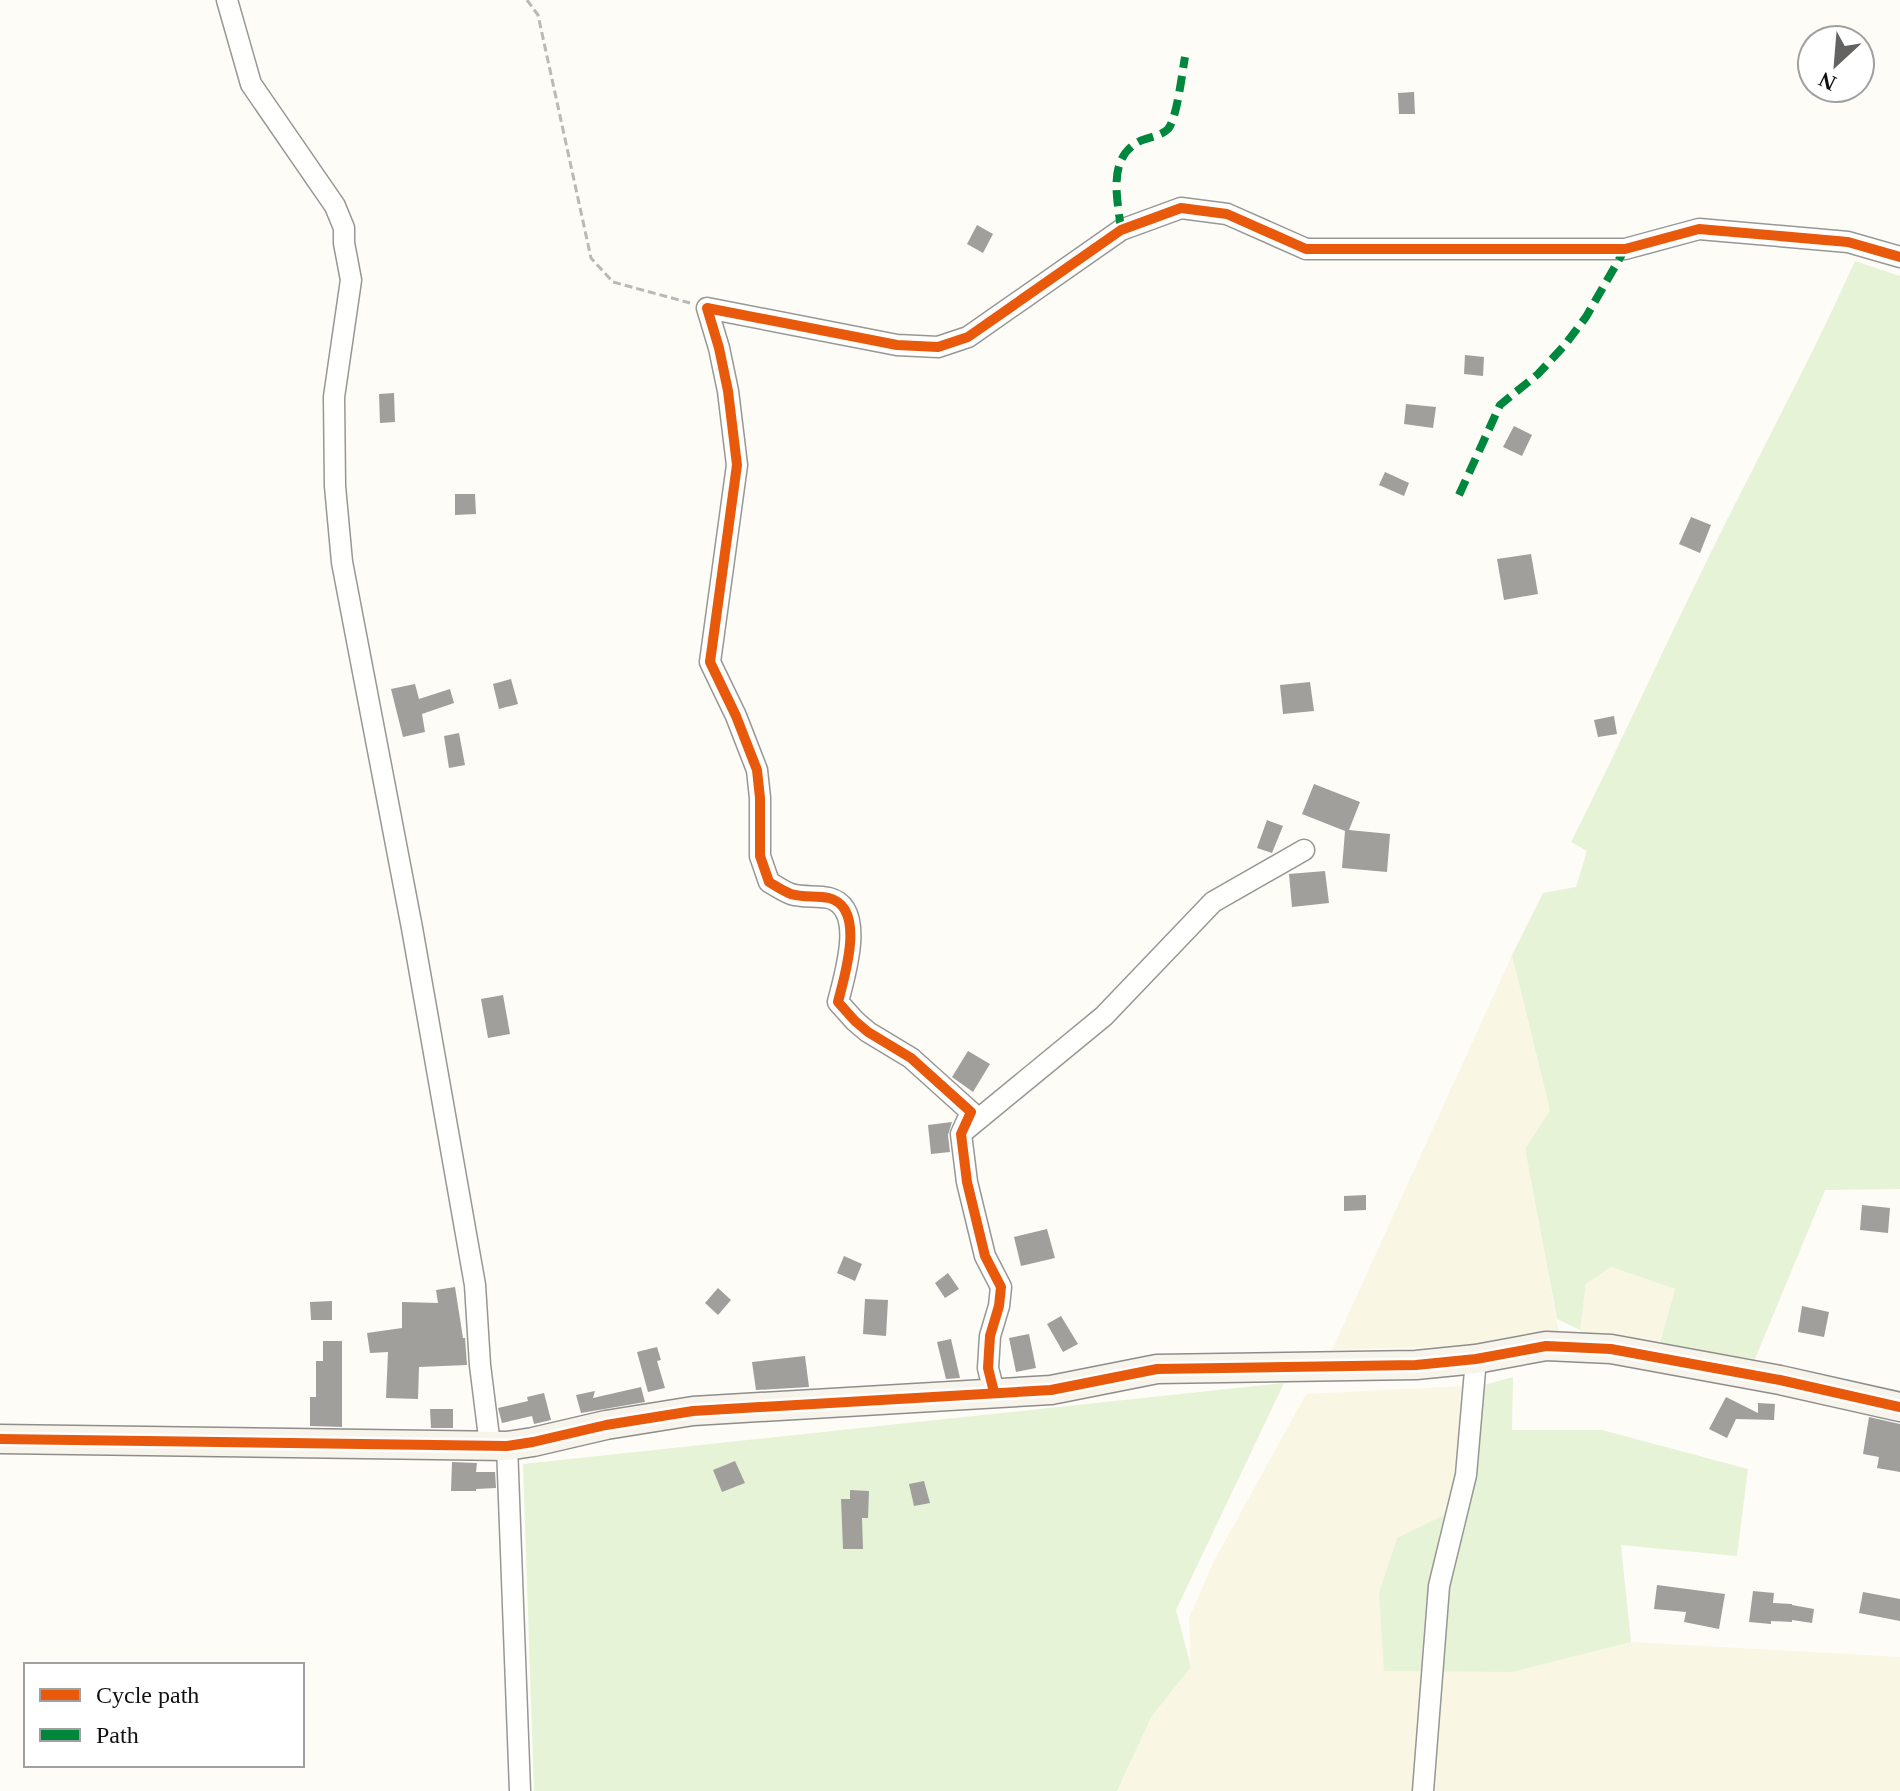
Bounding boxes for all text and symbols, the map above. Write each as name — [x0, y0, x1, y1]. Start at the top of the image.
north arrow — [1796, 24, 1876, 104]
text: N — [1815, 67, 1840, 96]
legend — [24, 1663, 304, 1767]
text: Cycle path — [96, 1682, 199, 1708]
text: Path — [96, 1722, 139, 1748]

